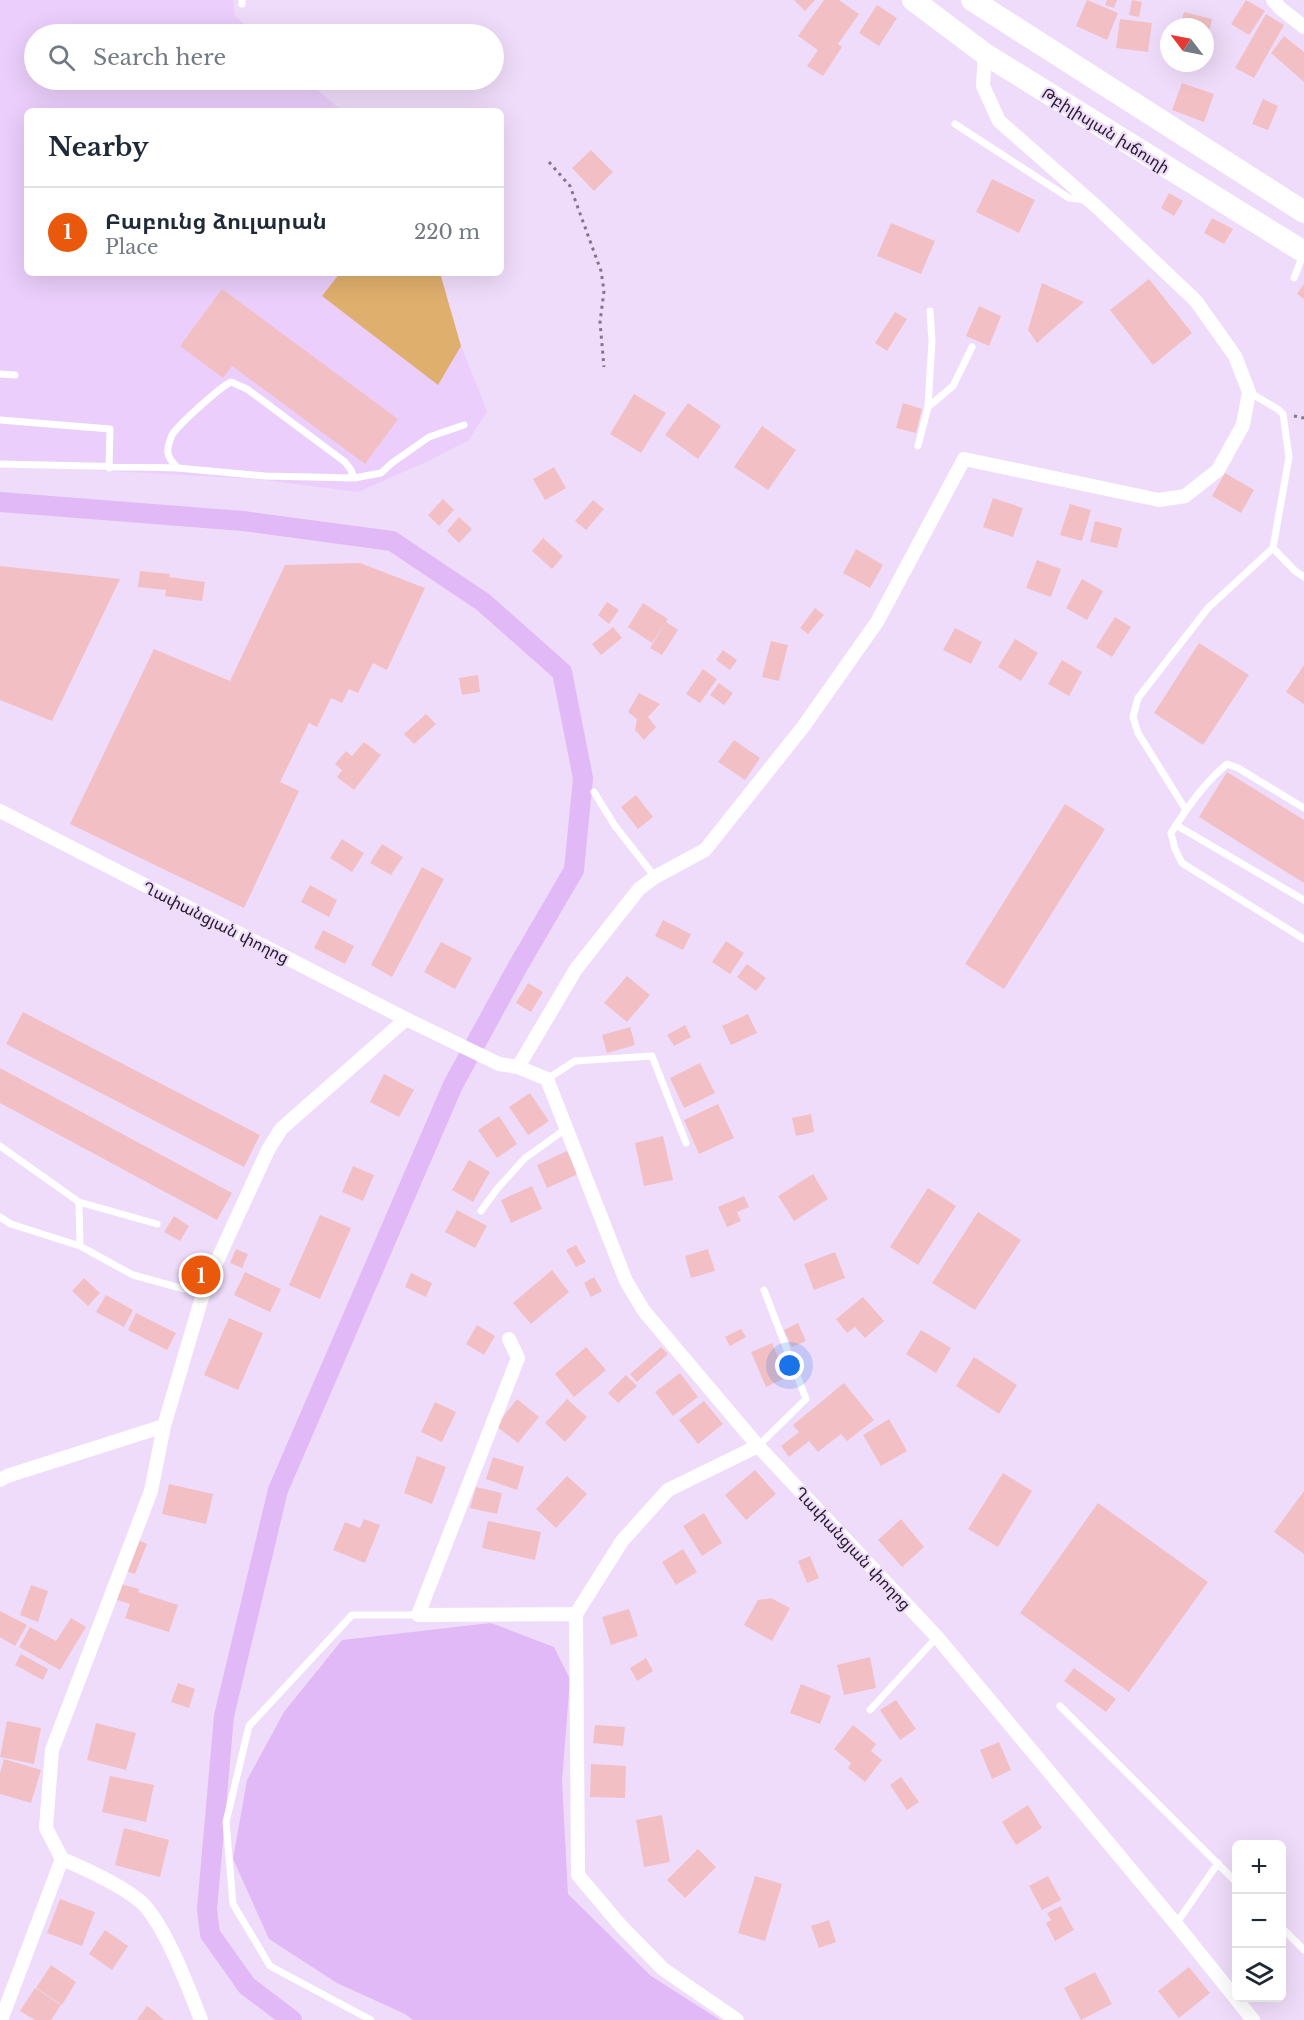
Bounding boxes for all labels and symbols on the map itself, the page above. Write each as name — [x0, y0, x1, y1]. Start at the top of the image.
north arrow — [1160, 18, 1214, 72]
street label: Թբիլիսյան խճուղի — [1038, 83, 1174, 177]
street label: Ղափանցյան փողոց — [139, 876, 293, 968]
pin: 1 — [182, 1252, 220, 1298]
your location — [775, 1351, 804, 1380]
street label: Ղափանցյան փողոց — [791, 1482, 915, 1614]

